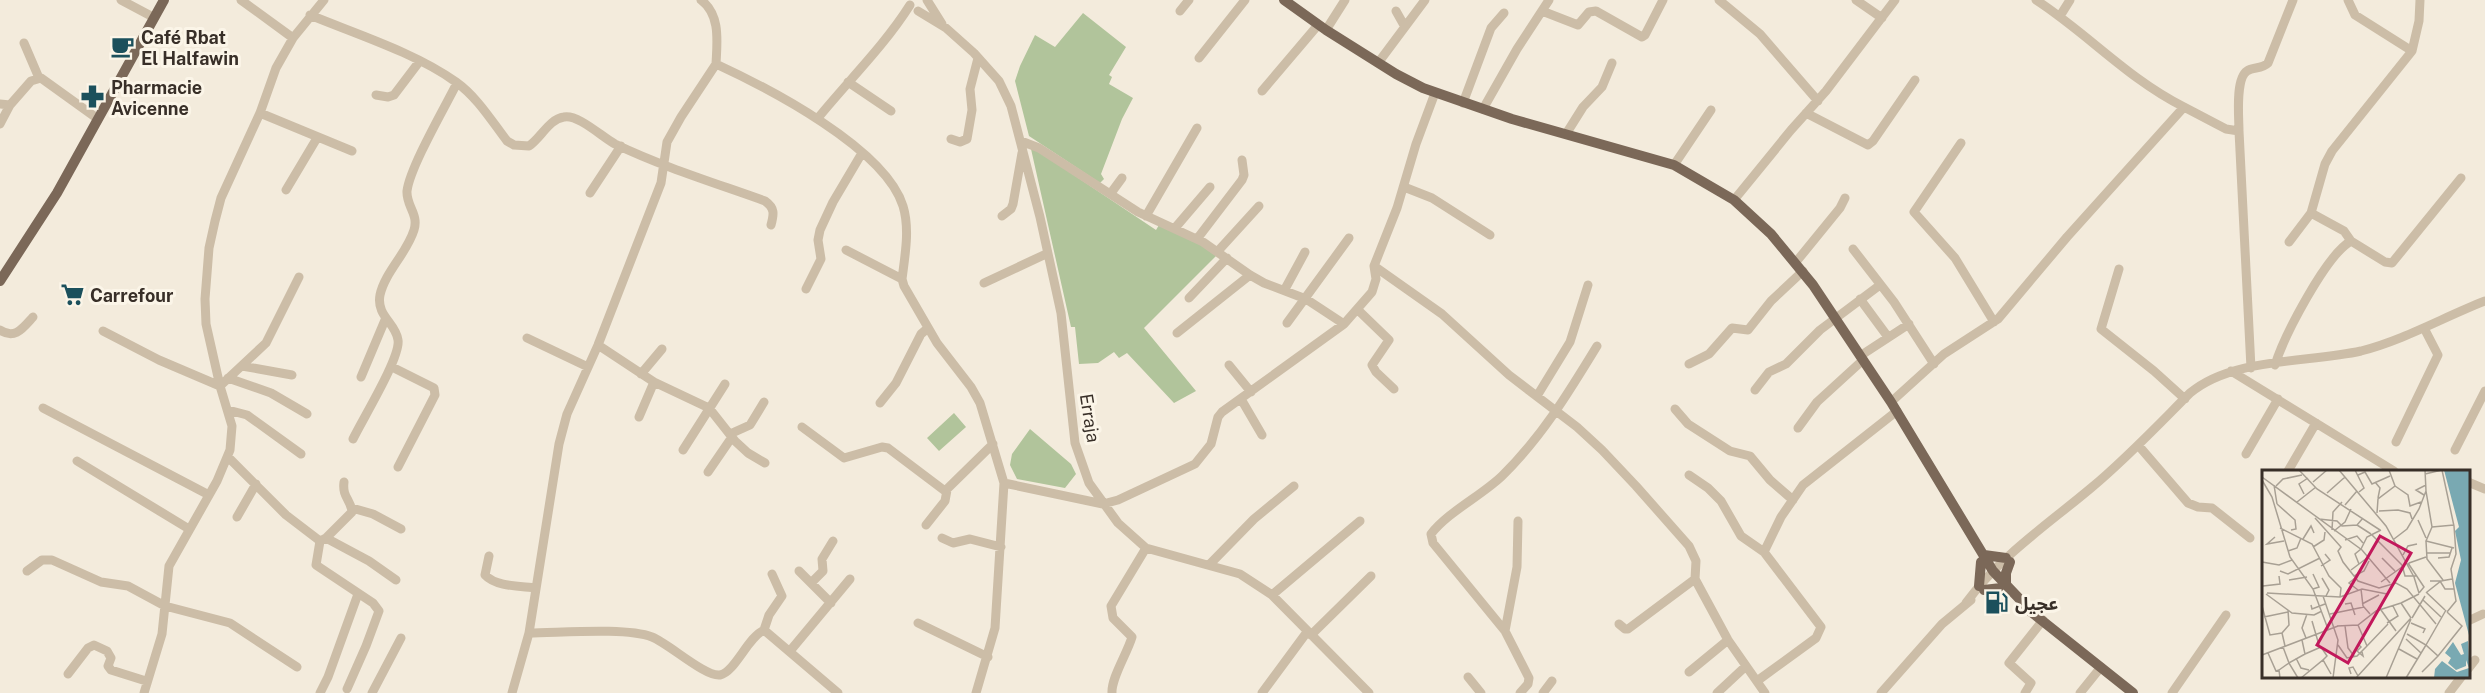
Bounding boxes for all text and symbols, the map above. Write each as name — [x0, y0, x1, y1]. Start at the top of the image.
place label: Café Rbat El Halfawin — [141, 27, 239, 69]
cafe icon: Café Rbat El Halfawin — [110, 34, 136, 60]
place label: Pharmacie Avicenne — [111, 77, 202, 119]
pharmacy icon: Pharmacie Avicenne — [80, 84, 106, 110]
supermarket icon: Carrefour — [59, 282, 85, 308]
place label: Carrefour — [90, 285, 174, 306]
street label: Erraja — [1076, 392, 1104, 444]
inset map — [2262, 470, 2470, 678]
fuel station icon: عجيل — [1984, 590, 2010, 616]
place label: عجيل — [2015, 593, 2058, 614]

